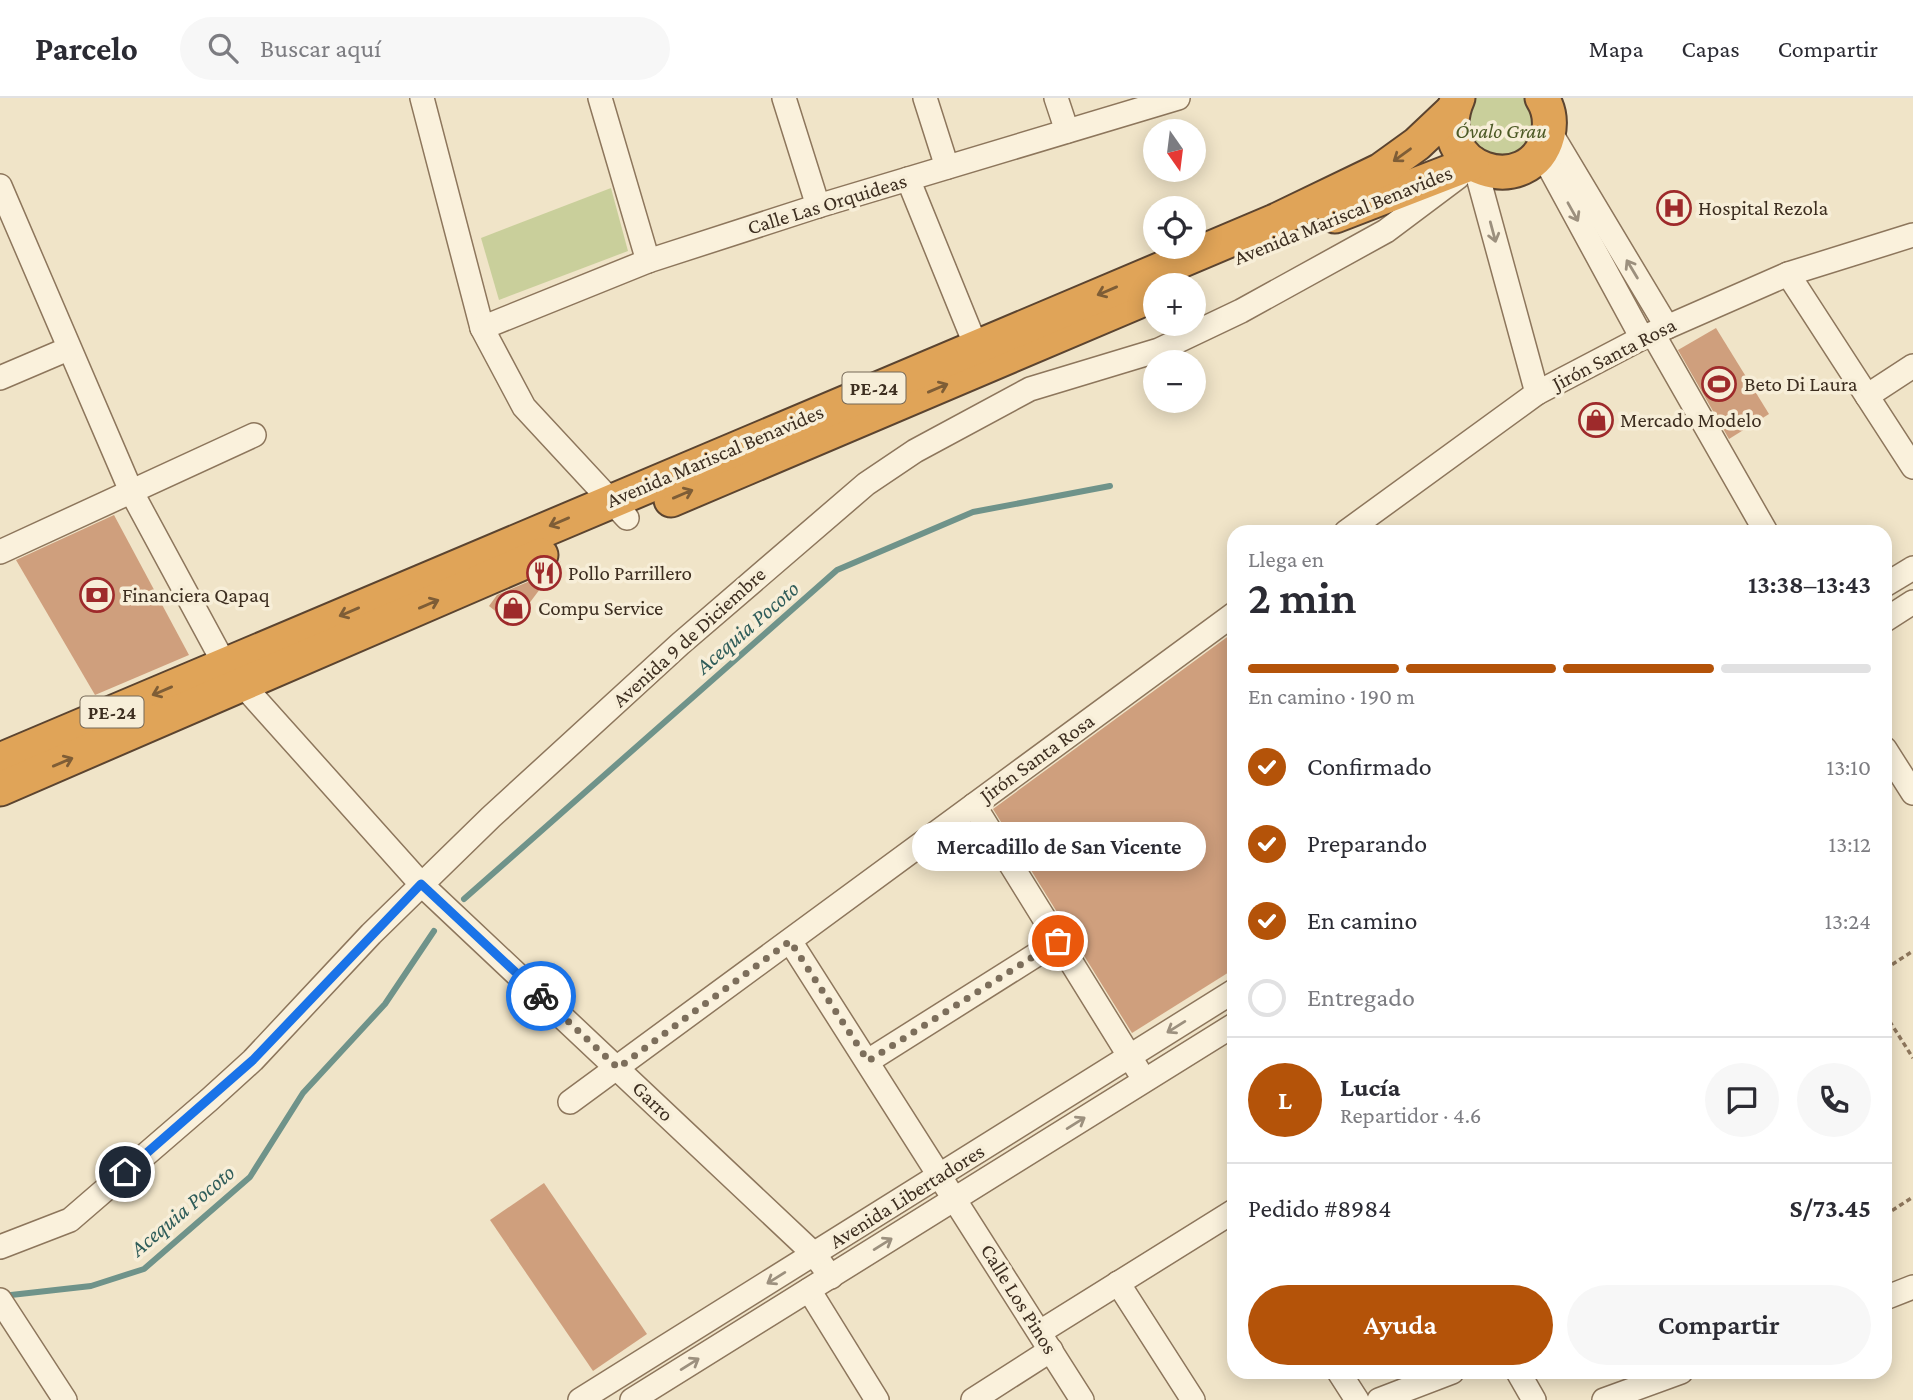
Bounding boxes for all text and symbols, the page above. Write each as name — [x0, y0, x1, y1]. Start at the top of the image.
search box — [180, 17, 670, 80]
icon: search — [204, 29, 242, 67]
text: Parcelo — [35, 30, 138, 67]
text: Buscar aquí — [260, 34, 381, 63]
text: Mapa — [1589, 35, 1644, 62]
text: Capas — [1682, 35, 1740, 62]
text: Compartir — [1778, 35, 1878, 62]
north arrow — [1143, 119, 1206, 182]
map controls — [1143, 119, 1206, 413]
park label: Óvalo Grau — [1455, 119, 1547, 143]
one-way arrow — [1393, 148, 1412, 162]
street label: Avenida Mariscal Benavides — [1230, 160, 1456, 270]
street label: Calle Las Orquideas — [744, 168, 910, 240]
hospital icon: Hospital Rezola — [1655, 189, 1693, 227]
button: locate — [1143, 196, 1206, 259]
place label: Hospital Rezola — [1698, 196, 1828, 220]
one-way arrow — [1567, 201, 1581, 222]
one-way arrow — [1487, 220, 1500, 243]
one-way arrow — [1624, 259, 1638, 279]
button: + — [1143, 273, 1206, 336]
one-way arrow — [1096, 285, 1118, 298]
street label: Jirón Santa Rosa — [1546, 312, 1680, 396]
button: − — [1143, 350, 1206, 413]
sports icon: Beto Di Laura — [1700, 365, 1738, 403]
road number: PE-24 — [842, 372, 906, 404]
place label: Beto Di Laura — [1744, 372, 1858, 396]
one-way arrow — [927, 381, 949, 394]
street label: Avenida Mariscal Benavides — [603, 399, 827, 513]
shop icon: Mercado Modelo — [1577, 401, 1615, 439]
place label: Mercado Modelo — [1620, 408, 1762, 432]
one-way arrow — [672, 487, 693, 500]
one-way arrow — [548, 517, 570, 530]
text: Llega en — [1248, 546, 1324, 572]
restaurant icon: Pollo Parrillero — [525, 554, 563, 592]
place label: Pollo Parrillero — [568, 561, 692, 585]
street label: Avenida 9 de Diciembre — [608, 562, 770, 712]
text: 13:38–13:43 — [1748, 570, 1871, 599]
text: 2 min — [1248, 572, 1356, 623]
water label: Acequia Pocoto — [689, 575, 804, 680]
bank icon: Financiera Qapaq — [78, 576, 116, 614]
place label: Financiera Qapaq — [122, 583, 270, 607]
shop icon: Compu Service — [494, 589, 532, 627]
one-way arrow — [418, 596, 439, 609]
place label: Compu Service — [538, 596, 663, 620]
one-way arrow — [339, 606, 361, 619]
text: En camino · 190 m — [1248, 683, 1415, 709]
one-way arrow — [152, 686, 173, 699]
road number: PE-24 — [80, 696, 144, 727]
street label: Jirón Santa Rosa — [973, 708, 1099, 809]
icon: check — [1248, 748, 1286, 786]
text: Confirmado — [1307, 752, 1432, 781]
text: 13:10 — [1827, 754, 1871, 780]
one-way arrow — [51, 755, 73, 768]
callout: Mercadillo de San Vicente — [911, 822, 1205, 871]
icon: check — [1248, 825, 1286, 863]
text: Preparando — [1307, 829, 1427, 858]
text: 13:12 — [1829, 831, 1871, 857]
text: Mercadillo de San Vicente — [937, 833, 1181, 859]
icon: check — [1248, 902, 1286, 940]
text: En camino — [1307, 906, 1417, 935]
text: 13:24 — [1824, 908, 1871, 934]
pin — [1028, 911, 1088, 971]
icon: bag — [1039, 922, 1077, 960]
courier — [506, 961, 576, 1031]
icon: bike — [522, 977, 560, 1015]
text: Entregado — [1307, 983, 1415, 1012]
one-way arrow — [1167, 1020, 1186, 1035]
button: chat — [1705, 1063, 1779, 1137]
button: phone — [1797, 1063, 1871, 1137]
text: Lucía — [1340, 1073, 1400, 1102]
street label: Garro — [627, 1076, 679, 1126]
text: L — [1278, 1086, 1292, 1115]
text: Repartidor · 4.6 — [1340, 1102, 1481, 1128]
one-way arrow — [1066, 1116, 1086, 1130]
street label: Avenida Libertadores — [825, 1139, 989, 1253]
pin — [95, 1142, 155, 1202]
icon: home — [106, 1153, 144, 1191]
water label: Acequia Pocoto — [124, 1159, 240, 1262]
text: Pedido #8984 — [1248, 1194, 1392, 1223]
text: S/73.45 — [1790, 1194, 1871, 1223]
one-way arrow — [873, 1236, 893, 1250]
street label: Calle Los Pinos — [976, 1240, 1062, 1358]
one-way arrow — [766, 1271, 786, 1285]
button: Ayuda — [1248, 1285, 1553, 1365]
button: Compartir — [1567, 1285, 1871, 1365]
one-way arrow — [680, 1356, 700, 1370]

